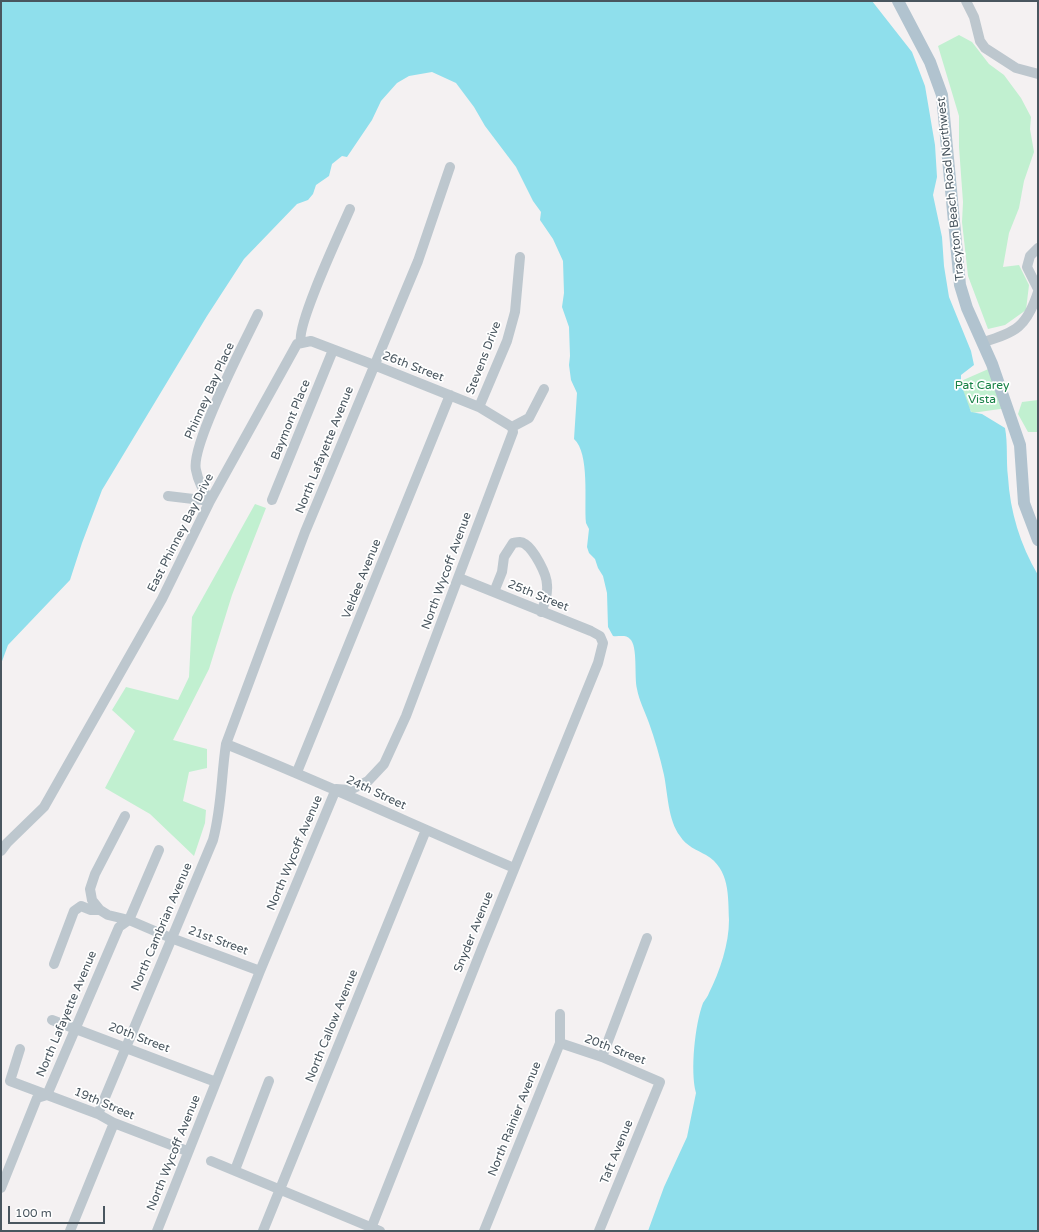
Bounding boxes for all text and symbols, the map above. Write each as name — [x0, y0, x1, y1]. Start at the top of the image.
street label: Tracyton Beach Road Northwest — [934, 96, 968, 282]
street label: Stevens Drive — [463, 319, 505, 397]
street label: Phinney Bay Place — [182, 340, 238, 442]
street label: 26th Street — [380, 349, 446, 385]
street label: Baymont Place — [268, 378, 314, 462]
park label: Pat Carey Vista — [955, 379, 1009, 407]
street label: North Lafayette Avenue — [293, 384, 357, 516]
street label: East Phinney Bay Drive — [145, 471, 217, 595]
street label: North Wycoff Avenue — [419, 510, 475, 632]
street label: Veldee Avenue — [339, 537, 385, 621]
street label: 25th Street — [505, 577, 571, 615]
street label: 24th Street — [344, 773, 408, 813]
street label: North Wycoff Avenue — [264, 793, 326, 913]
street label: North Cambrian Avenue — [128, 861, 196, 993]
street label: Snyder Avenue — [451, 889, 497, 975]
street label: 21st Street — [186, 923, 250, 959]
street label: North Lafayette Avenue — [34, 949, 100, 1079]
street label: North Callow Avenue — [303, 968, 361, 1084]
street label: 20th Street — [106, 1020, 172, 1056]
street label: 20th Street — [582, 1032, 648, 1068]
street label: North Rainier Avenue — [485, 1060, 545, 1178]
street label: 19th Street — [72, 1085, 136, 1123]
street label: North Wycoff Avenue — [144, 1093, 204, 1213]
street label: Taft Avenue — [598, 1118, 636, 1186]
scale bar — [10, 1198, 107, 1224]
text: 100 m — [15, 1206, 52, 1220]

